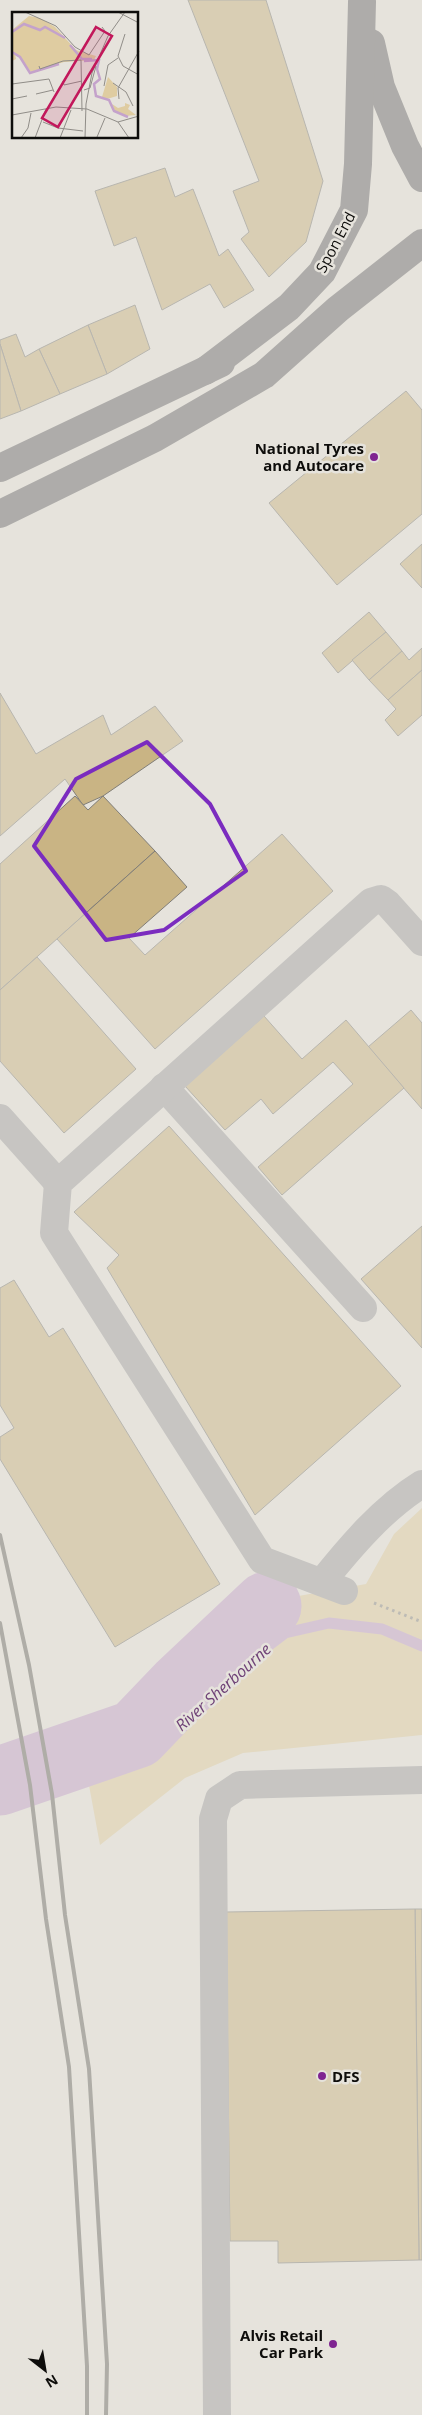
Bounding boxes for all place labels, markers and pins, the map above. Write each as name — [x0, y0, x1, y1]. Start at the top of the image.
place label: National Tyres and Autocare — [255, 438, 364, 475]
marker: National Tyres and Autocare — [368, 451, 380, 463]
place label: DFS — [332, 2066, 360, 2086]
marker: DFS — [316, 2070, 328, 2082]
place label: Alvis Retail Car Park — [240, 2325, 324, 2362]
marker: Alvis Retail Car Park — [327, 2338, 339, 2350]

